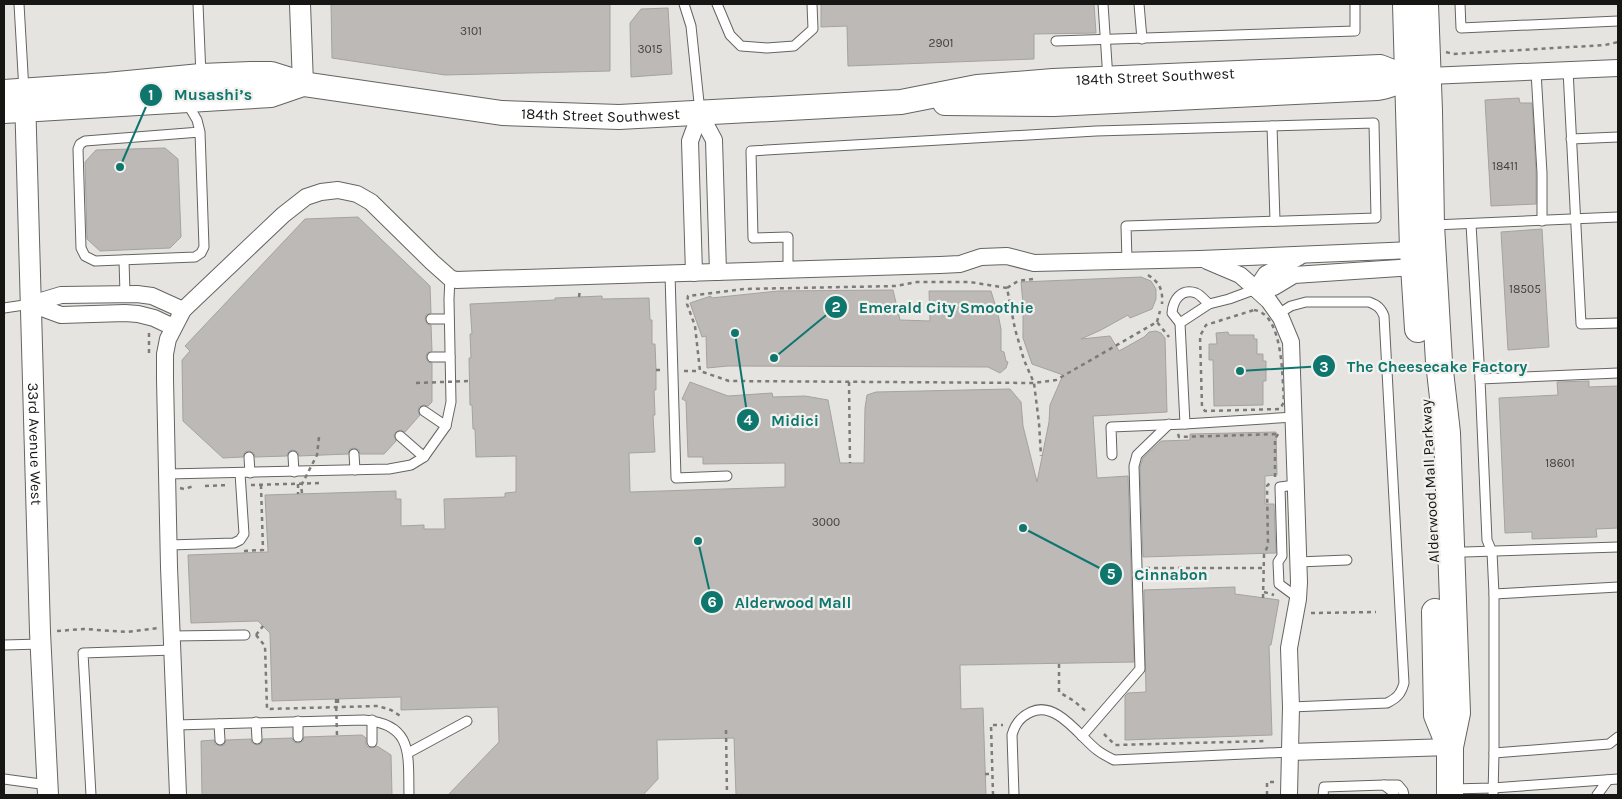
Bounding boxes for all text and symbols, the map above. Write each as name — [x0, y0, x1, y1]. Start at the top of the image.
house number: 3101 — [460, 24, 482, 38]
house number: 2901 — [928, 36, 954, 50]
house number: 3015 — [638, 42, 663, 56]
street label: 184th Street Southwest — [1076, 64, 1235, 89]
callout: Musashi’s — [139, 79, 262, 110]
text: Musashi’s — [174, 85, 252, 104]
text: 1 — [148, 86, 154, 104]
street label: 184th Street Southwest — [521, 105, 681, 126]
house number: 18411 — [1492, 159, 1518, 173]
house number: 18505 — [1509, 282, 1541, 296]
callout: Emerald City Smoothie — [824, 292, 1043, 323]
text: 2 — [831, 298, 841, 316]
text: Emerald City Smoothie — [859, 298, 1033, 317]
callout: The Cheesecake Factory — [1311, 351, 1537, 382]
text: The Cheesecake Factory — [1347, 357, 1527, 376]
text: 3 — [1319, 358, 1329, 376]
street label: 33rd Avenue West — [24, 382, 45, 506]
street label: Alderwood Mall Parkway — [1417, 399, 1443, 563]
callout: Midici — [736, 404, 829, 435]
text: 4 — [744, 411, 753, 429]
text: Midici — [771, 411, 819, 430]
house number: 18601 — [1545, 456, 1575, 470]
house number: 3000 — [812, 515, 840, 529]
callout: Cinnabon — [1099, 559, 1217, 590]
text: 5 — [1107, 565, 1116, 583]
text: Cinnabon — [1134, 565, 1208, 584]
callout: Alderwood Mall — [700, 587, 861, 618]
text: 6 — [707, 593, 717, 611]
text: Alderwood Mall — [735, 593, 851, 612]

